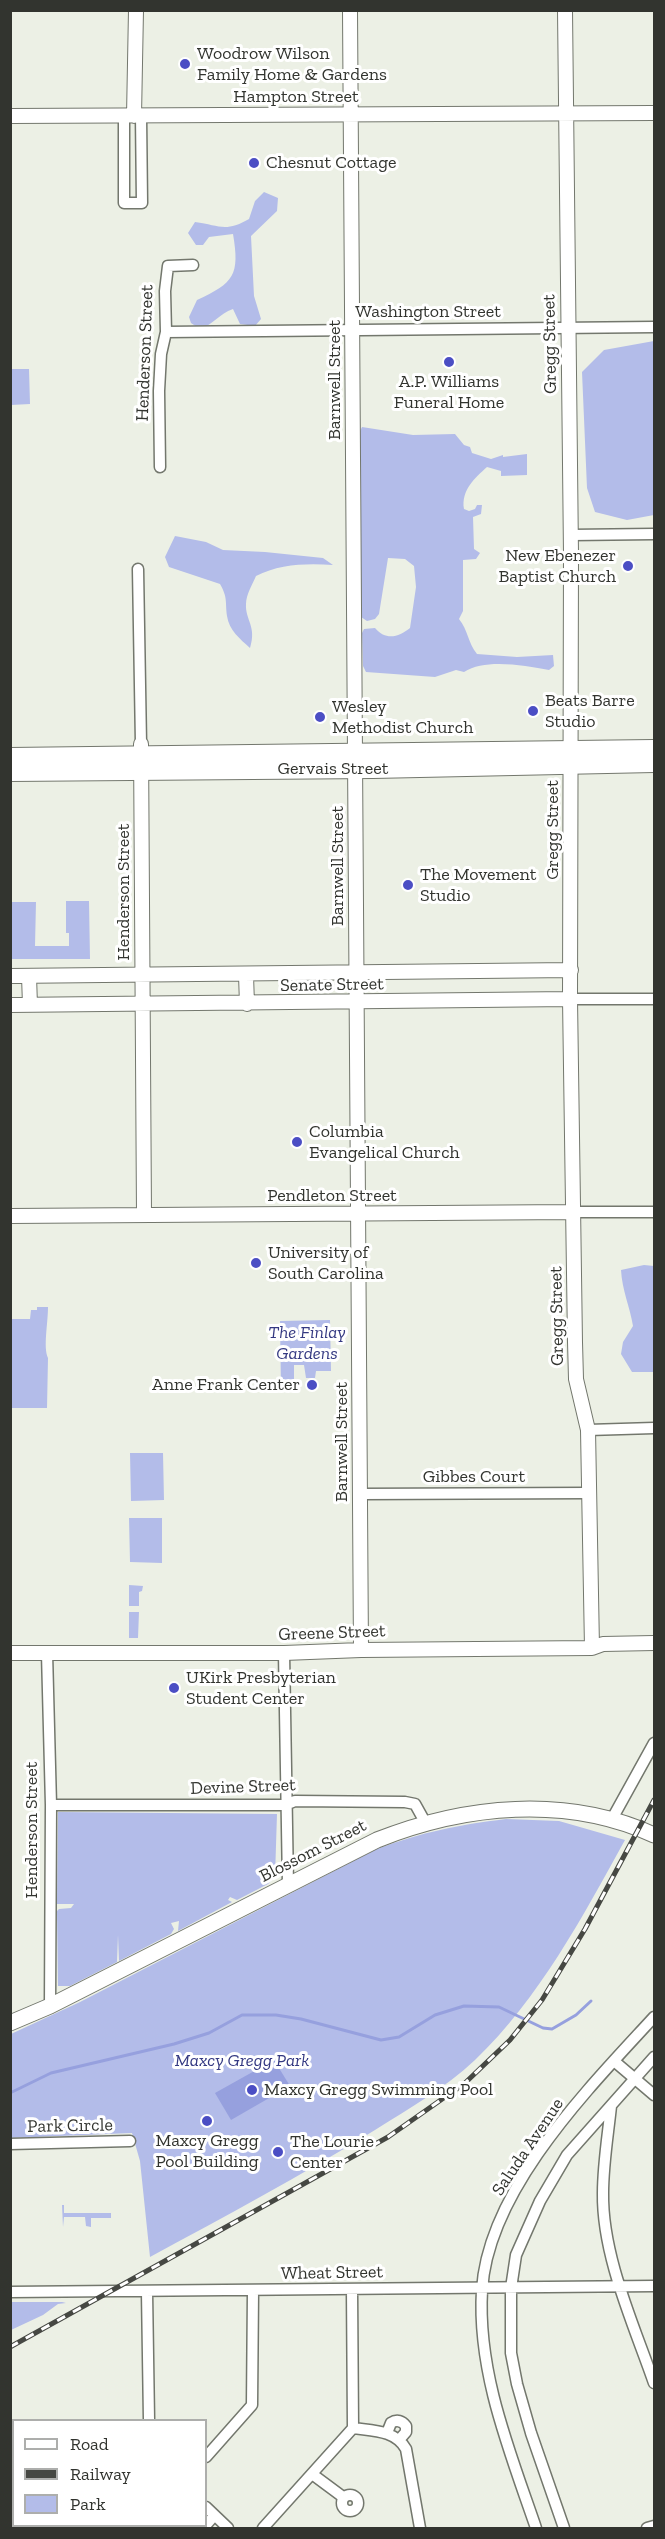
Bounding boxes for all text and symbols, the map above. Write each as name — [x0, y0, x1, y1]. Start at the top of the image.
place label: Woodrow Wilson Family Home & Gardens — [197, 43, 387, 86]
marker: Woodrow Wilson Family Home & Gardens — [178, 57, 192, 71]
street label: Hampton Street — [233, 86, 359, 108]
place label: Chesnut Cottage — [266, 152, 396, 174]
marker: Chesnut Cottage — [247, 156, 261, 170]
street label: Henderson Street — [132, 284, 158, 422]
street label: Gregg Street — [538, 294, 562, 394]
street label: Washington Street — [355, 301, 501, 323]
street label: Barnwell Street — [324, 320, 346, 440]
marker: A.P. Williams Funeral Home — [442, 355, 456, 369]
place label: A.P. Williams Funeral Home — [394, 371, 504, 413]
place label: New Ebenezer Baptist Church — [498, 545, 616, 588]
marker: New Ebenezer Baptist Church — [621, 559, 635, 573]
place label: Beats Barre Studio — [545, 690, 635, 732]
place label: Wesley Methodist Church — [332, 696, 473, 738]
marker: Beats Barre Studio — [526, 704, 540, 718]
marker: Wesley Methodist Church — [313, 710, 327, 724]
street label: Gervais Street — [278, 758, 388, 780]
street label: Gregg Street — [542, 780, 564, 880]
street label: Barnwell Street — [327, 806, 349, 926]
street label: Henderson Street — [113, 824, 135, 960]
place label: The Movement Studio — [420, 864, 536, 906]
marker: The Movement Studio — [401, 878, 415, 892]
street label: Senate Street — [280, 973, 384, 997]
place label: Columbia Evangelical Church — [309, 1121, 460, 1164]
marker: Columbia Evangelical Church — [290, 1135, 304, 1149]
street label: Pendleton Street — [267, 1185, 397, 1207]
place label: University of South Carolina — [268, 1242, 384, 1284]
marker: University of South Carolina — [249, 1256, 263, 1270]
street label: Gregg Street — [545, 1266, 569, 1366]
park label: The Finlay Gardens — [268, 1322, 346, 1364]
place label: Anne Frank Center — [152, 1374, 300, 1396]
marker: Anne Frank Center — [305, 1378, 319, 1392]
street label: Barnwell Street — [331, 1382, 353, 1502]
street label: Gibbes Court — [423, 1466, 525, 1488]
street label: Greene Street — [278, 1620, 386, 1646]
place label: UKirk Presbyterian Student Center — [186, 1667, 336, 1710]
marker: UKirk Presbyterian Student Center — [167, 1681, 181, 1695]
street label: Henderson Street — [21, 1762, 43, 1898]
street label: Devine Street — [190, 1774, 296, 1800]
street label: Blossom Street — [256, 1815, 370, 1887]
park label: Maxcy Gregg Park — [175, 2050, 309, 2072]
place label: Maxcy Gregg Swimming Pool — [264, 2079, 493, 2101]
marker: Maxcy Gregg Swimming Pool — [245, 2083, 259, 2097]
street label: Saluda Avenue — [487, 2094, 569, 2200]
street label: Park Circle — [27, 2114, 113, 2138]
marker: Maxcy Gregg Pool Building — [200, 2114, 214, 2128]
place label: Maxcy Gregg Pool Building — [155, 2130, 259, 2172]
place label: The Lourie Center — [290, 2131, 374, 2174]
marker: The Lourie Center — [271, 2145, 285, 2159]
street label: Wheat Street — [281, 2261, 383, 2285]
legend — [12, 2419, 207, 2527]
text: Road — [70, 2433, 109, 2455]
text: Railway — [70, 2463, 131, 2485]
text: Park — [70, 2493, 106, 2515]

